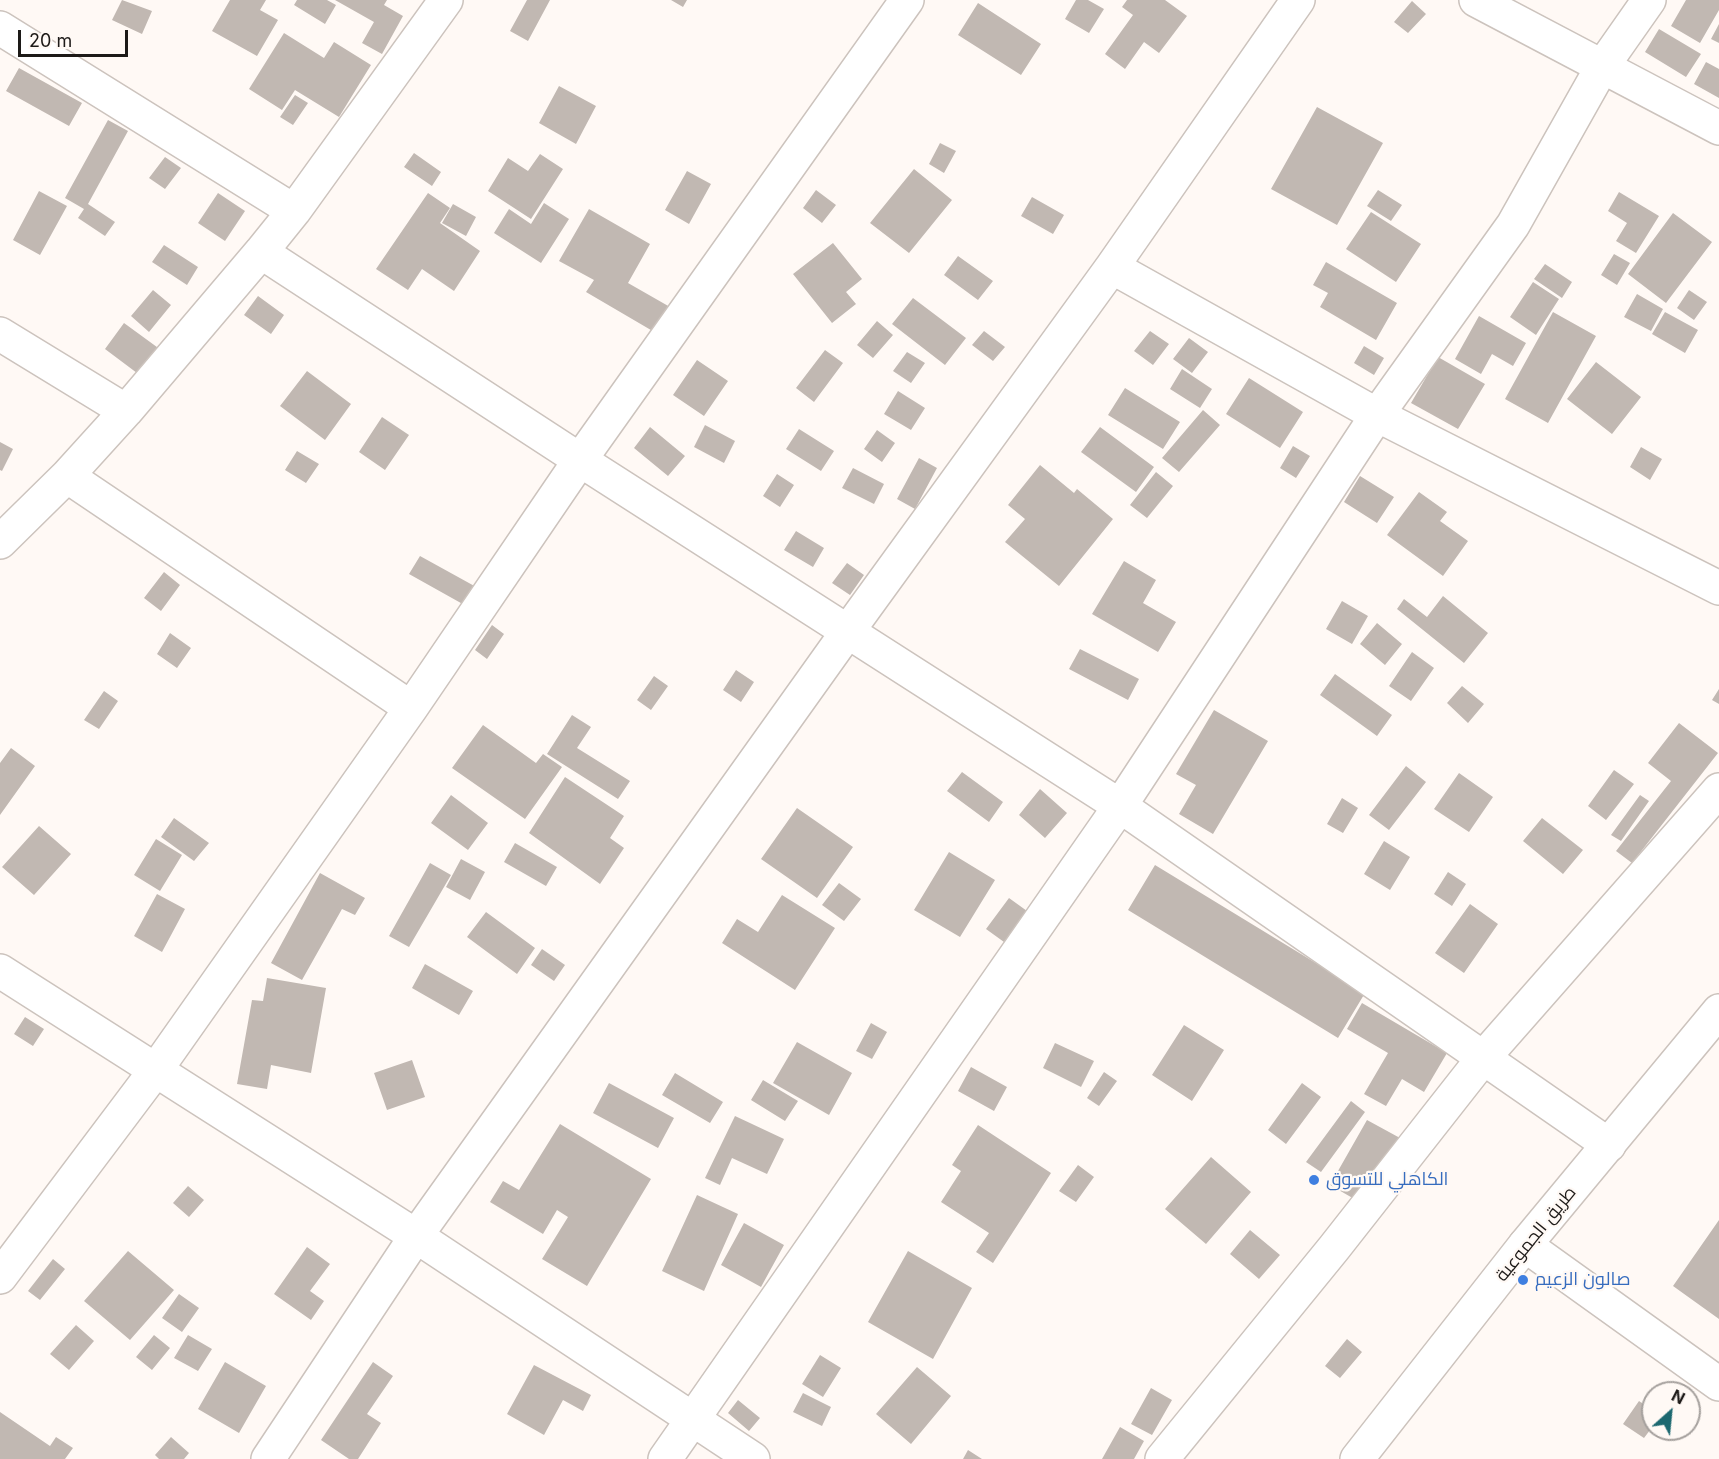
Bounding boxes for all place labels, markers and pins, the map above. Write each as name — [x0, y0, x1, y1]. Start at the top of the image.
place label: الكاهلي للتسوق — [1326, 1169, 1448, 1191]
marker: الكاهلي للتسوق — [1307, 1173, 1321, 1187]
place label: صالون الزعيم — [1535, 1269, 1630, 1291]
marker: صالون الزعيم — [1516, 1273, 1530, 1287]

